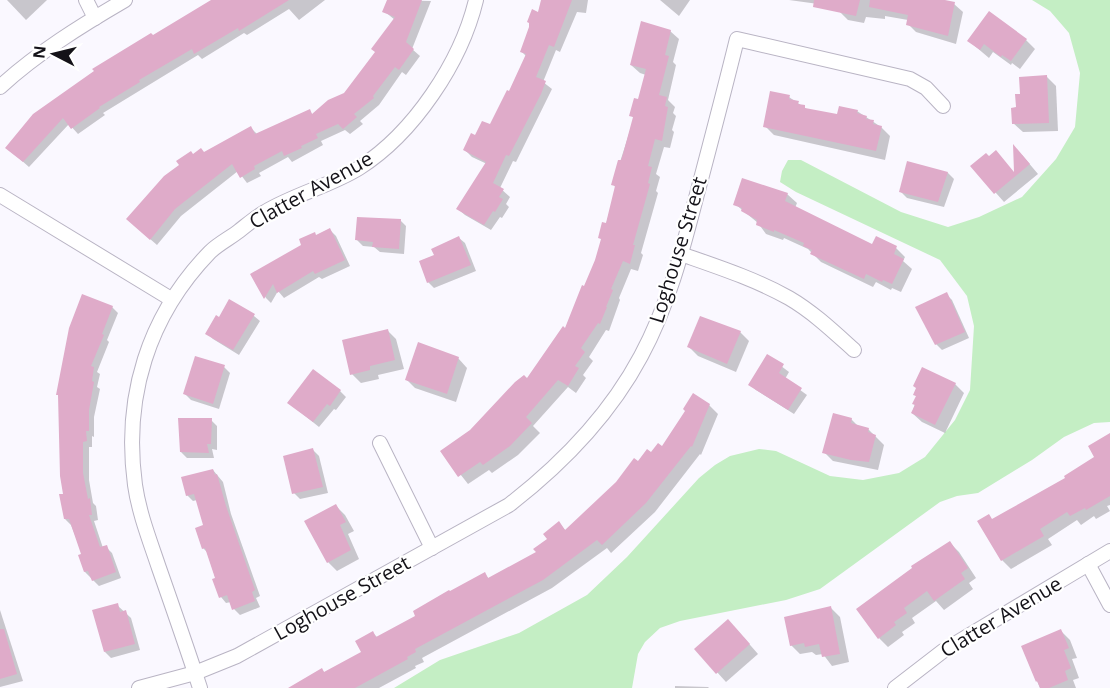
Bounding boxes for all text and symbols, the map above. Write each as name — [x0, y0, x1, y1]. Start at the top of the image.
north arrow — [24, 24, 84, 84]
text: N — [27, 44, 51, 60]
street label: Clatter Avenue — [244, 144, 377, 235]
street label: Loghouse Street — [642, 173, 713, 326]
street label: Loghouse Street — [269, 549, 415, 646]
street label: Clatter Avenue — [935, 570, 1067, 663]

